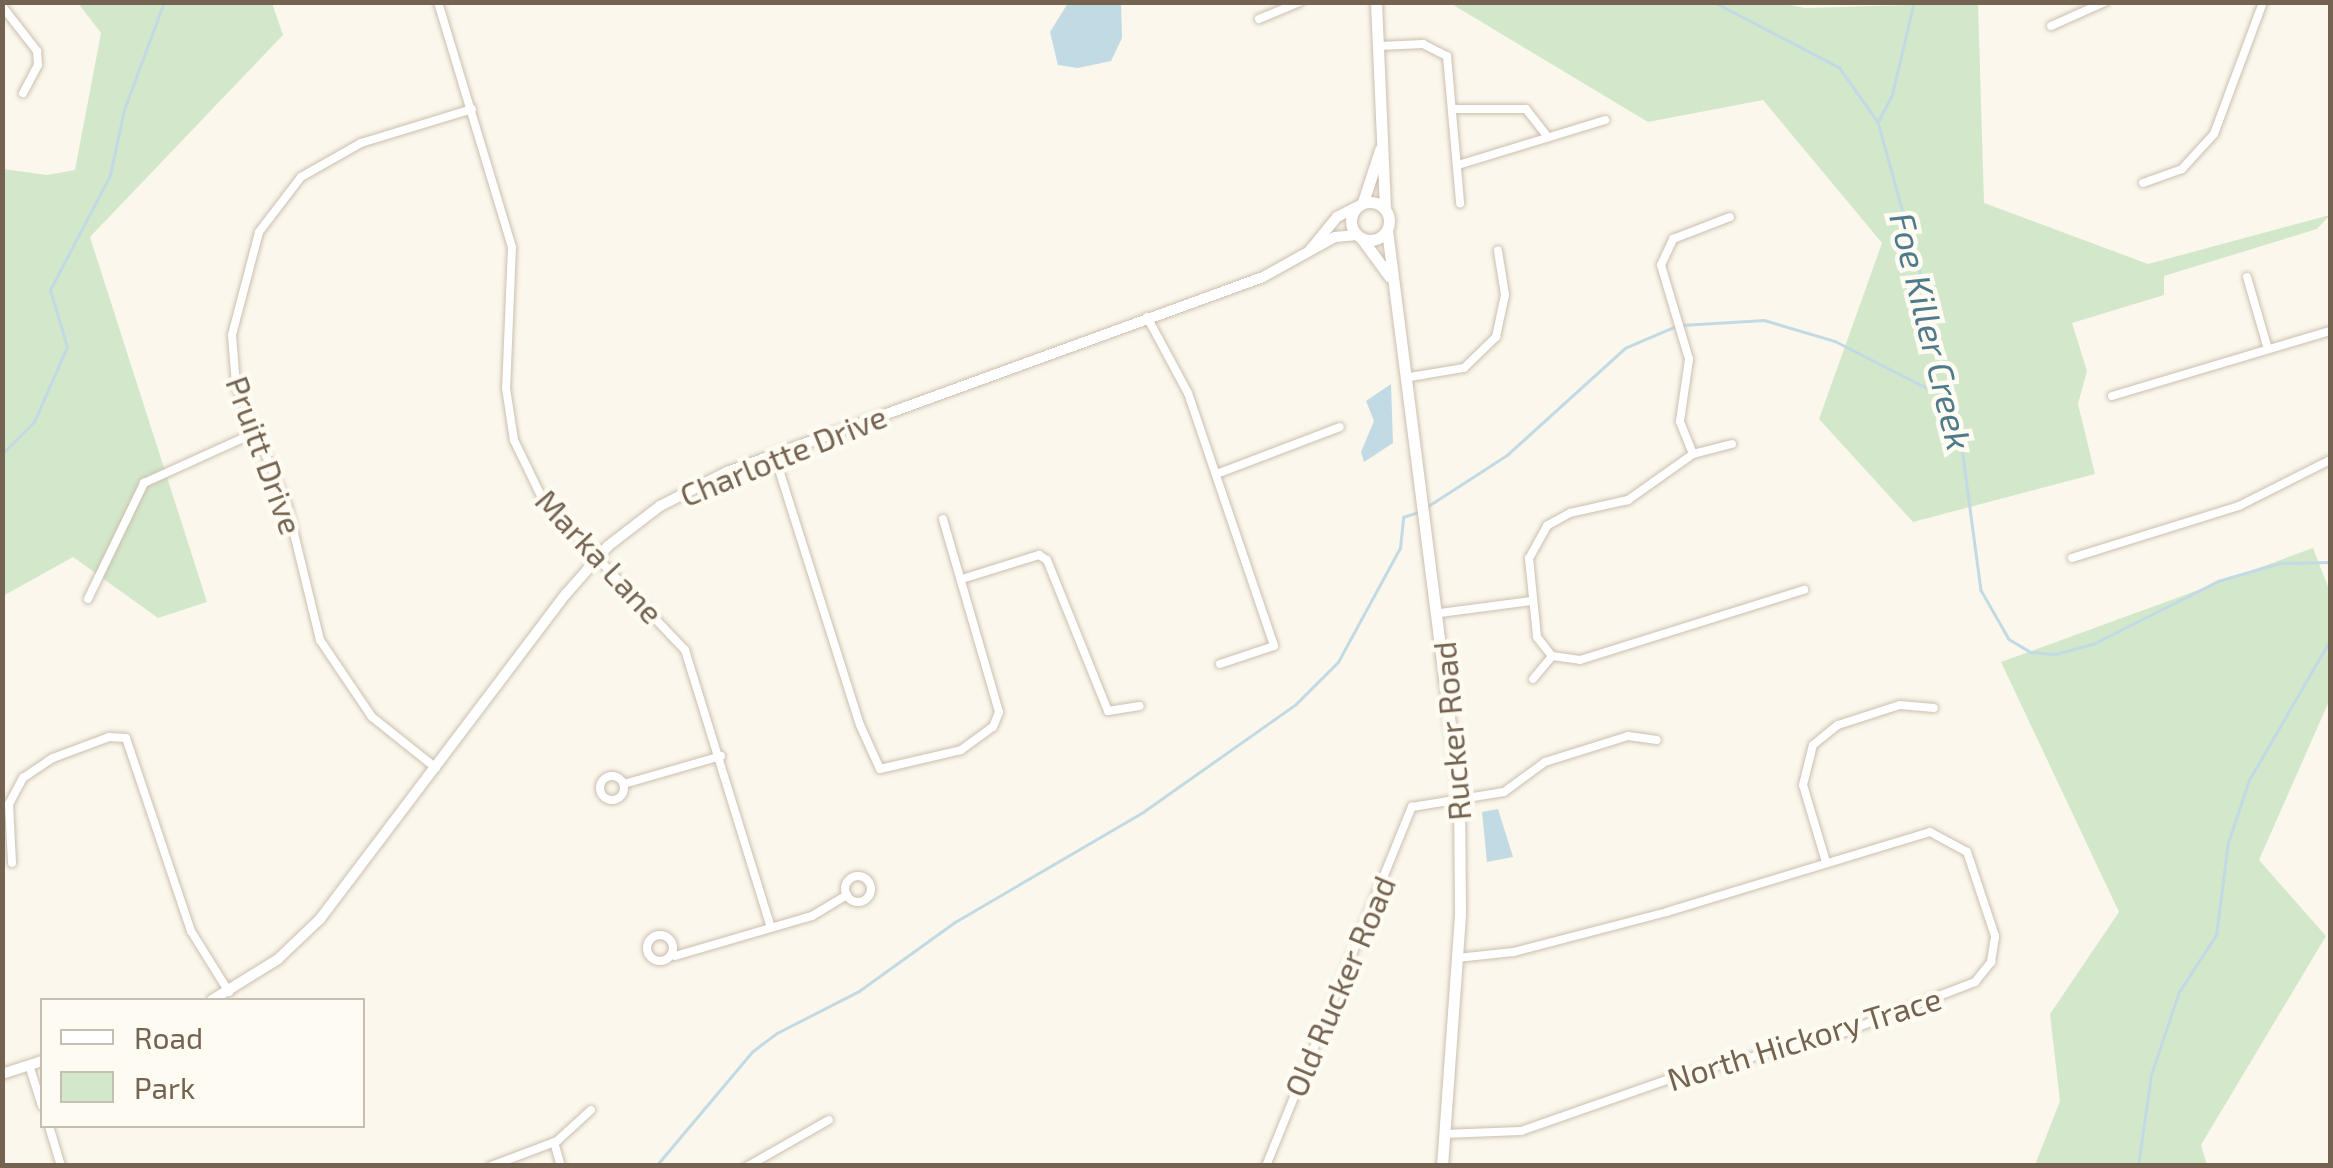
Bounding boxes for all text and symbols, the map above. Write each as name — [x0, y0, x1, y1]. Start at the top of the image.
water label: Foe Killer Creek — [1882, 207, 1982, 455]
street label: Pruitt Drive — [219, 371, 311, 539]
street label: Charlotte Drive — [674, 396, 892, 514]
street label: Marka Lane — [528, 481, 672, 631]
street label: Rucker Road — [1424, 640, 1478, 822]
street label: Old Rucker Road — [1275, 870, 1403, 1102]
street label: North Hickory Trace — [1662, 978, 1946, 1098]
legend — [40, 998, 365, 1128]
text: Road — [134, 1019, 203, 1055]
text: Park — [134, 1069, 195, 1105]

